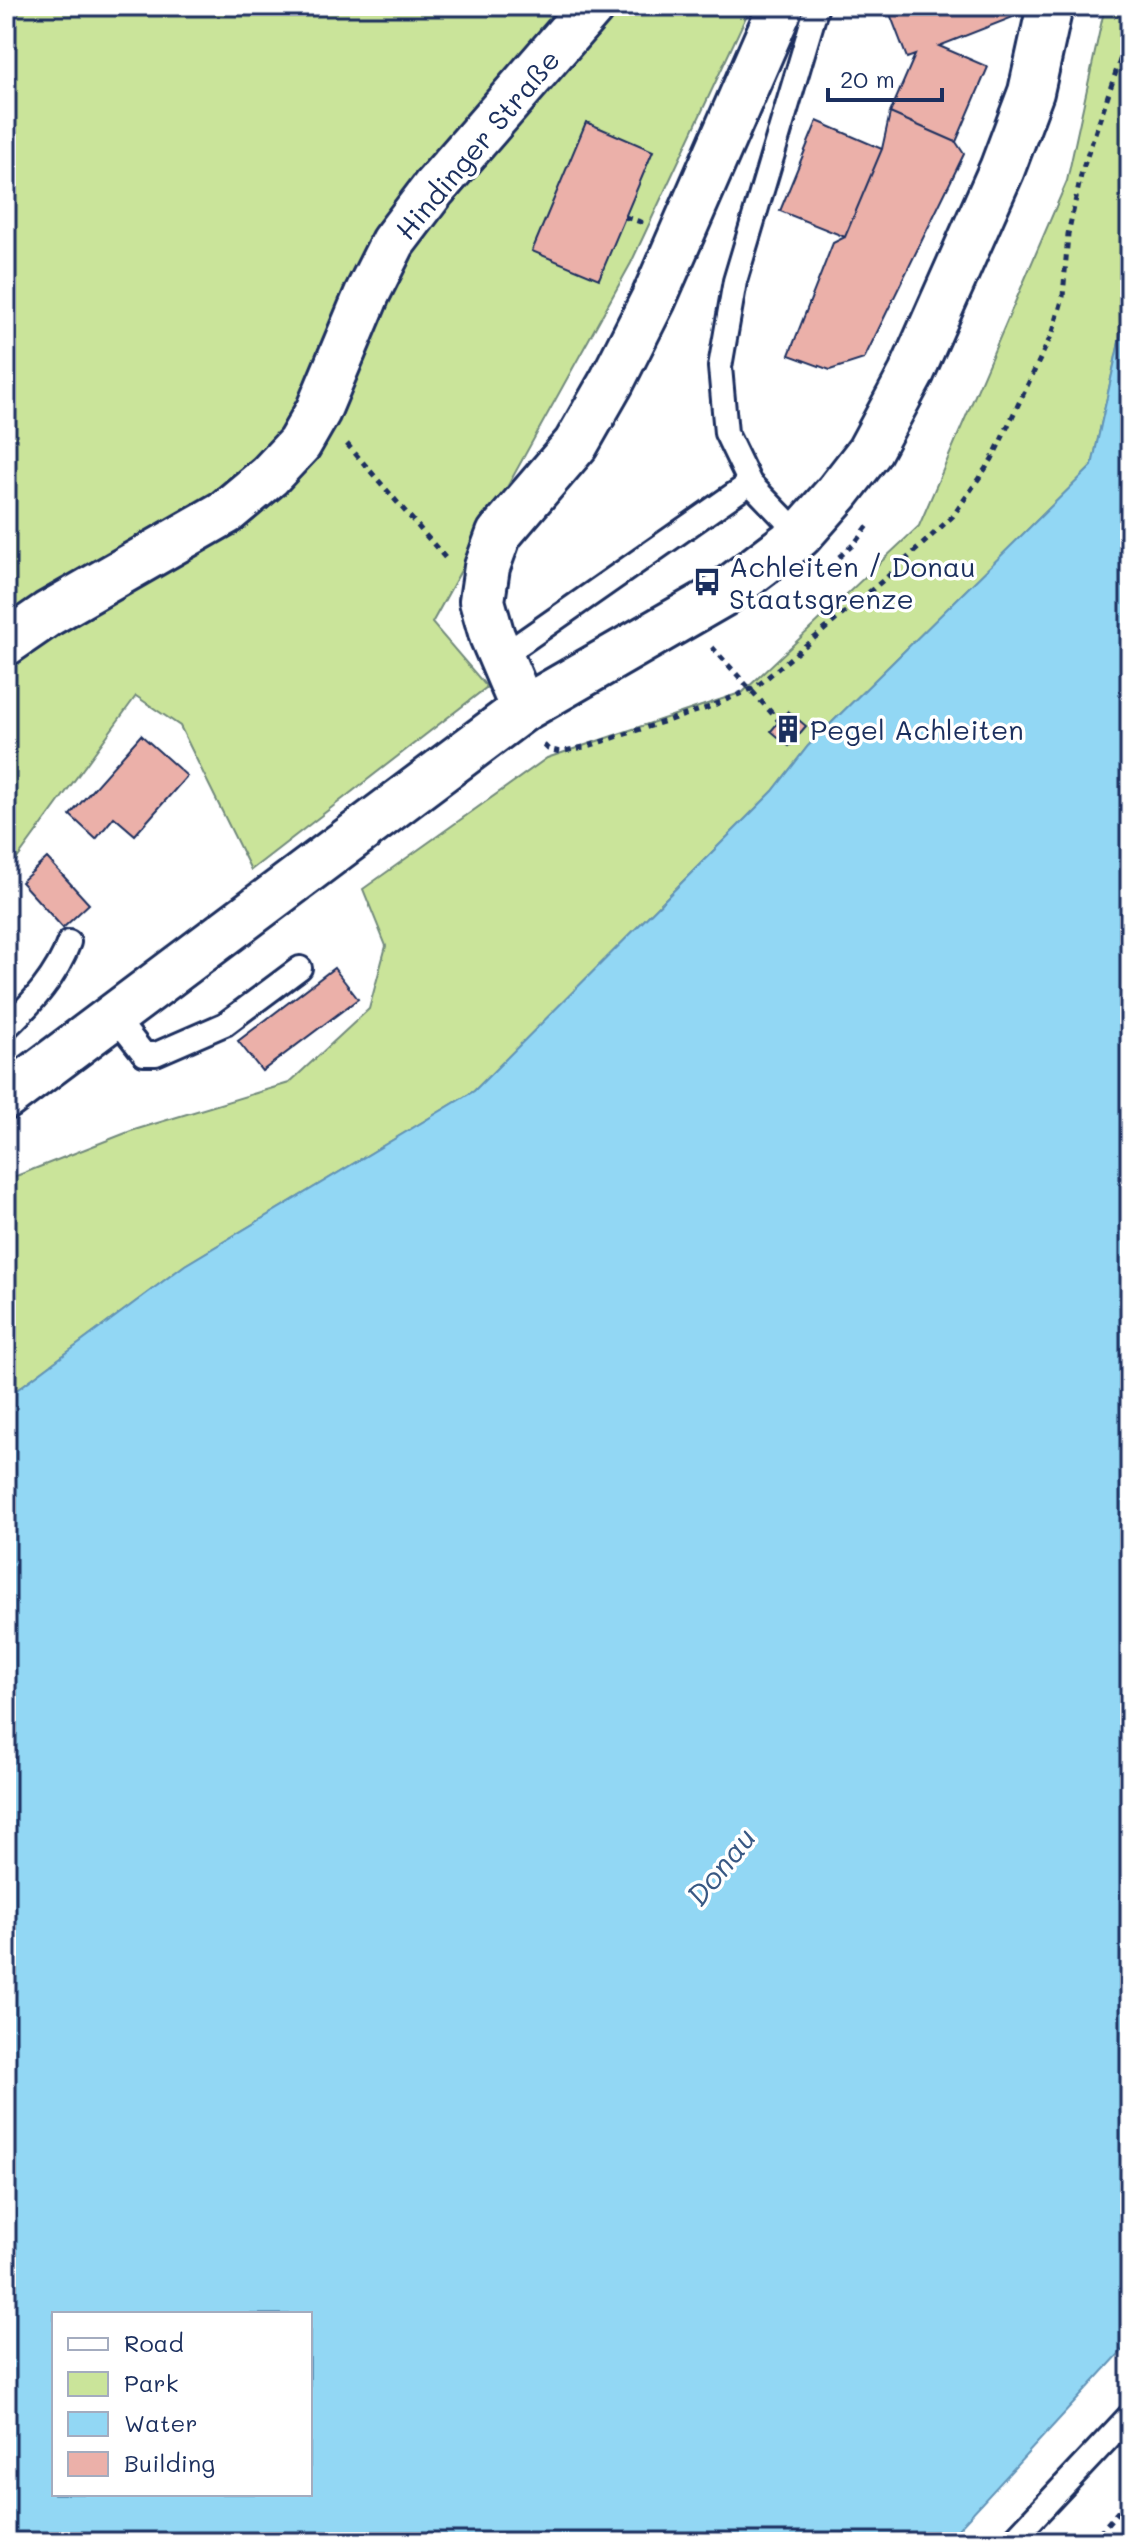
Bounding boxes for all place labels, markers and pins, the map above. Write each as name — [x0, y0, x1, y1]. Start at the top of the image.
place label: Achleiten / Donau Staatsgrenze — [729, 548, 975, 616]
bus stop icon: Achleiten / Donau Staatsgrenze — [692, 567, 722, 597]
place label: Pegel Achleiten — [810, 711, 1024, 747]
building icon: Pegel Achleiten — [773, 714, 803, 744]

